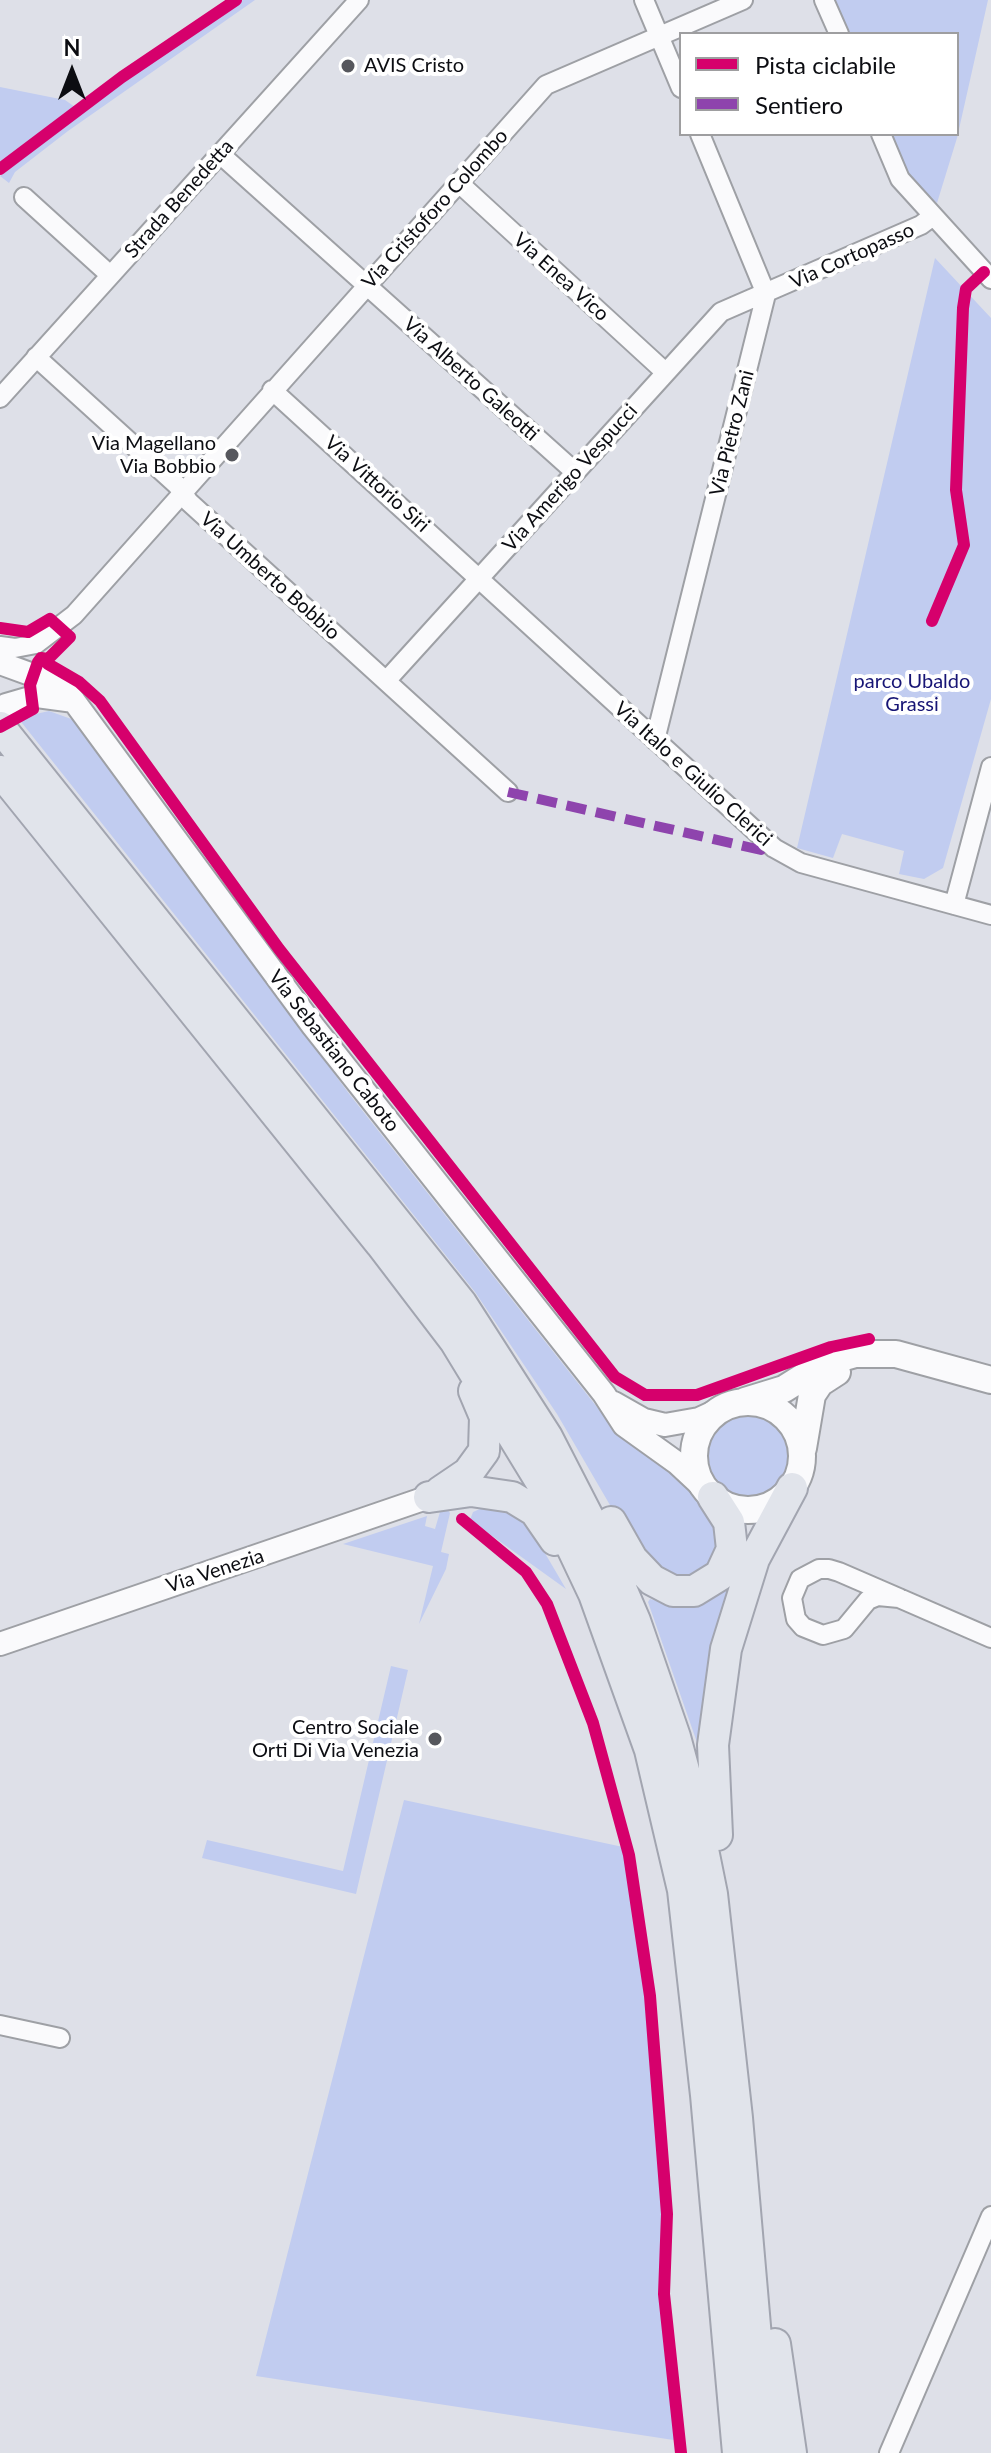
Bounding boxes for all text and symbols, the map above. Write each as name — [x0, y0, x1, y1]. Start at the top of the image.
north arrow — [32, 32, 112, 112]
legend — [679, 32, 959, 136]
text: N — [64, 34, 80, 61]
text: Pista ciclabile — [755, 50, 896, 79]
place label: AVIS Cristo — [364, 54, 464, 78]
marker: AVIS Cristo — [339, 57, 357, 75]
text: Sentiero — [755, 90, 843, 119]
street label: Via Cristoforo Colombo — [357, 124, 513, 294]
street label: Strada Benedetta — [119, 135, 239, 263]
street label: Via Cortopasso — [786, 218, 918, 294]
street label: Via Enea Vico — [508, 228, 614, 326]
street label: Via Alberto Galeotti — [398, 312, 544, 446]
street label: Via Pietro Zani — [705, 368, 759, 498]
street label: Via Amerigo Vespucci — [498, 399, 642, 557]
street label: Via Vittorio Siri — [320, 431, 434, 537]
place label: Via Magellano Via Bobbio — [92, 432, 216, 479]
marker: Via Magellano Via Bobbio — [223, 446, 241, 464]
street label: Via Umberto Bobbio — [195, 507, 345, 645]
park label: parco Ubaldo Grassi — [854, 670, 970, 717]
street label: Via Italo e Giulio Clerici — [609, 697, 777, 851]
street label: Via Sebastiano Caboto — [263, 965, 405, 1137]
street label: Via Venezia — [163, 1544, 267, 1598]
place label: Centro Sociale Orti Di Via Venezia — [252, 1716, 419, 1763]
marker: Centro Sociale Orti Di Via Venezia — [426, 1730, 444, 1748]

